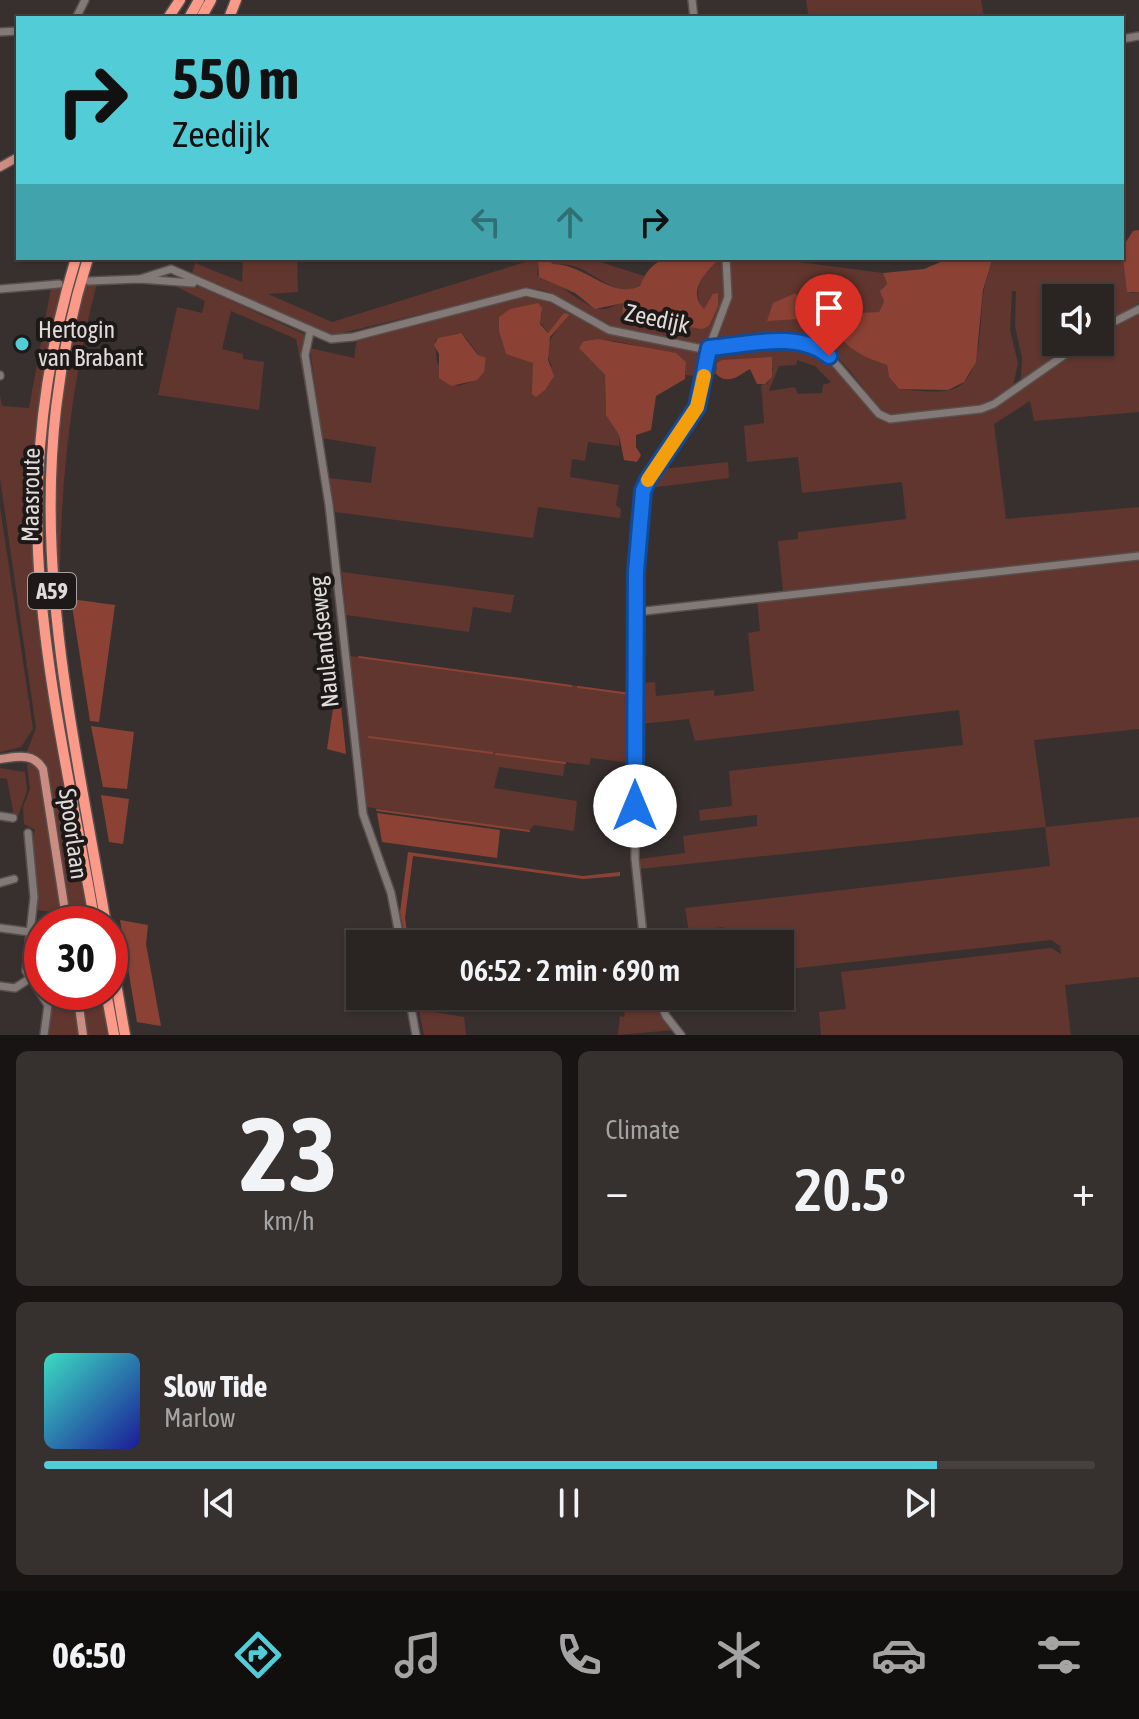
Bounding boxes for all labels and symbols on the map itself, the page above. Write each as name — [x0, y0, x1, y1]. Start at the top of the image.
pin — [795, 274, 863, 356]
street label: Zeedijk — [622, 299, 692, 339]
place label: Hertogin van Brabant — [38, 316, 144, 371]
marker: Hertogin van Brabant — [13, 335, 31, 353]
street label: Maasroute — [16, 448, 45, 542]
road number: A59 — [28, 573, 76, 609]
street label: Naulandseweg — [303, 574, 344, 709]
position arrow — [593, 764, 677, 848]
street label: Spoorlaan — [54, 787, 93, 881]
speed limit sign: 30 — [24, 906, 128, 1010]

